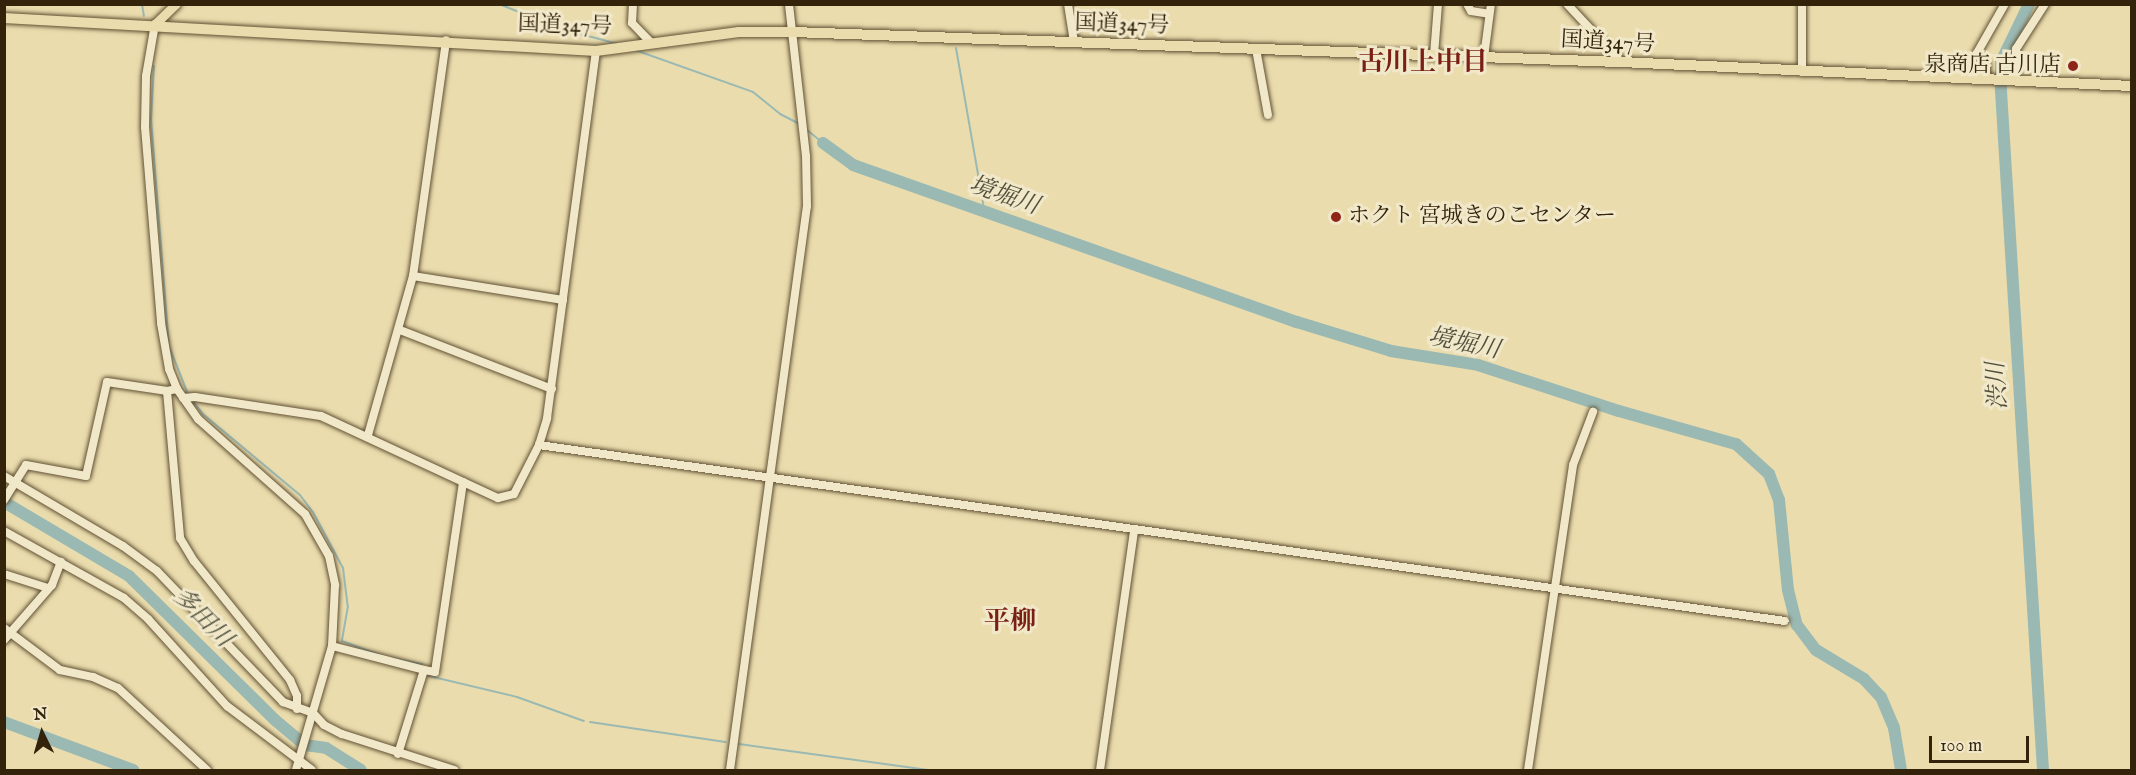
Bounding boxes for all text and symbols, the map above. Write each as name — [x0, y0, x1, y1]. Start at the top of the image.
street label: 国道347号 — [1074, 10, 1170, 40]
street label: 国道347号 — [517, 11, 613, 41]
street label: 国道347号 — [1560, 27, 1656, 59]
district label: 古川上中目 — [1358, 47, 1488, 79]
place label: 泉商店 古川店 — [1924, 53, 2061, 79]
marker: 泉商店 古川店 — [2066, 59, 2080, 73]
water label: 境堀川 — [965, 171, 1043, 221]
place label: ホクト 宮城きのこセンター — [1348, 204, 1617, 230]
marker: ホクト 宮城きのこセンター — [1329, 210, 1343, 224]
water label: 境堀川 — [1426, 322, 1502, 366]
water label: 渋川 — [1982, 361, 2014, 411]
water label: 多田川 — [166, 582, 238, 654]
district label: 平柳 — [984, 606, 1036, 638]
north arrow — [12, 703, 72, 763]
text: N — [33, 705, 48, 726]
scale bar — [1932, 724, 2032, 762]
text: 100 m — [1940, 735, 1982, 758]

